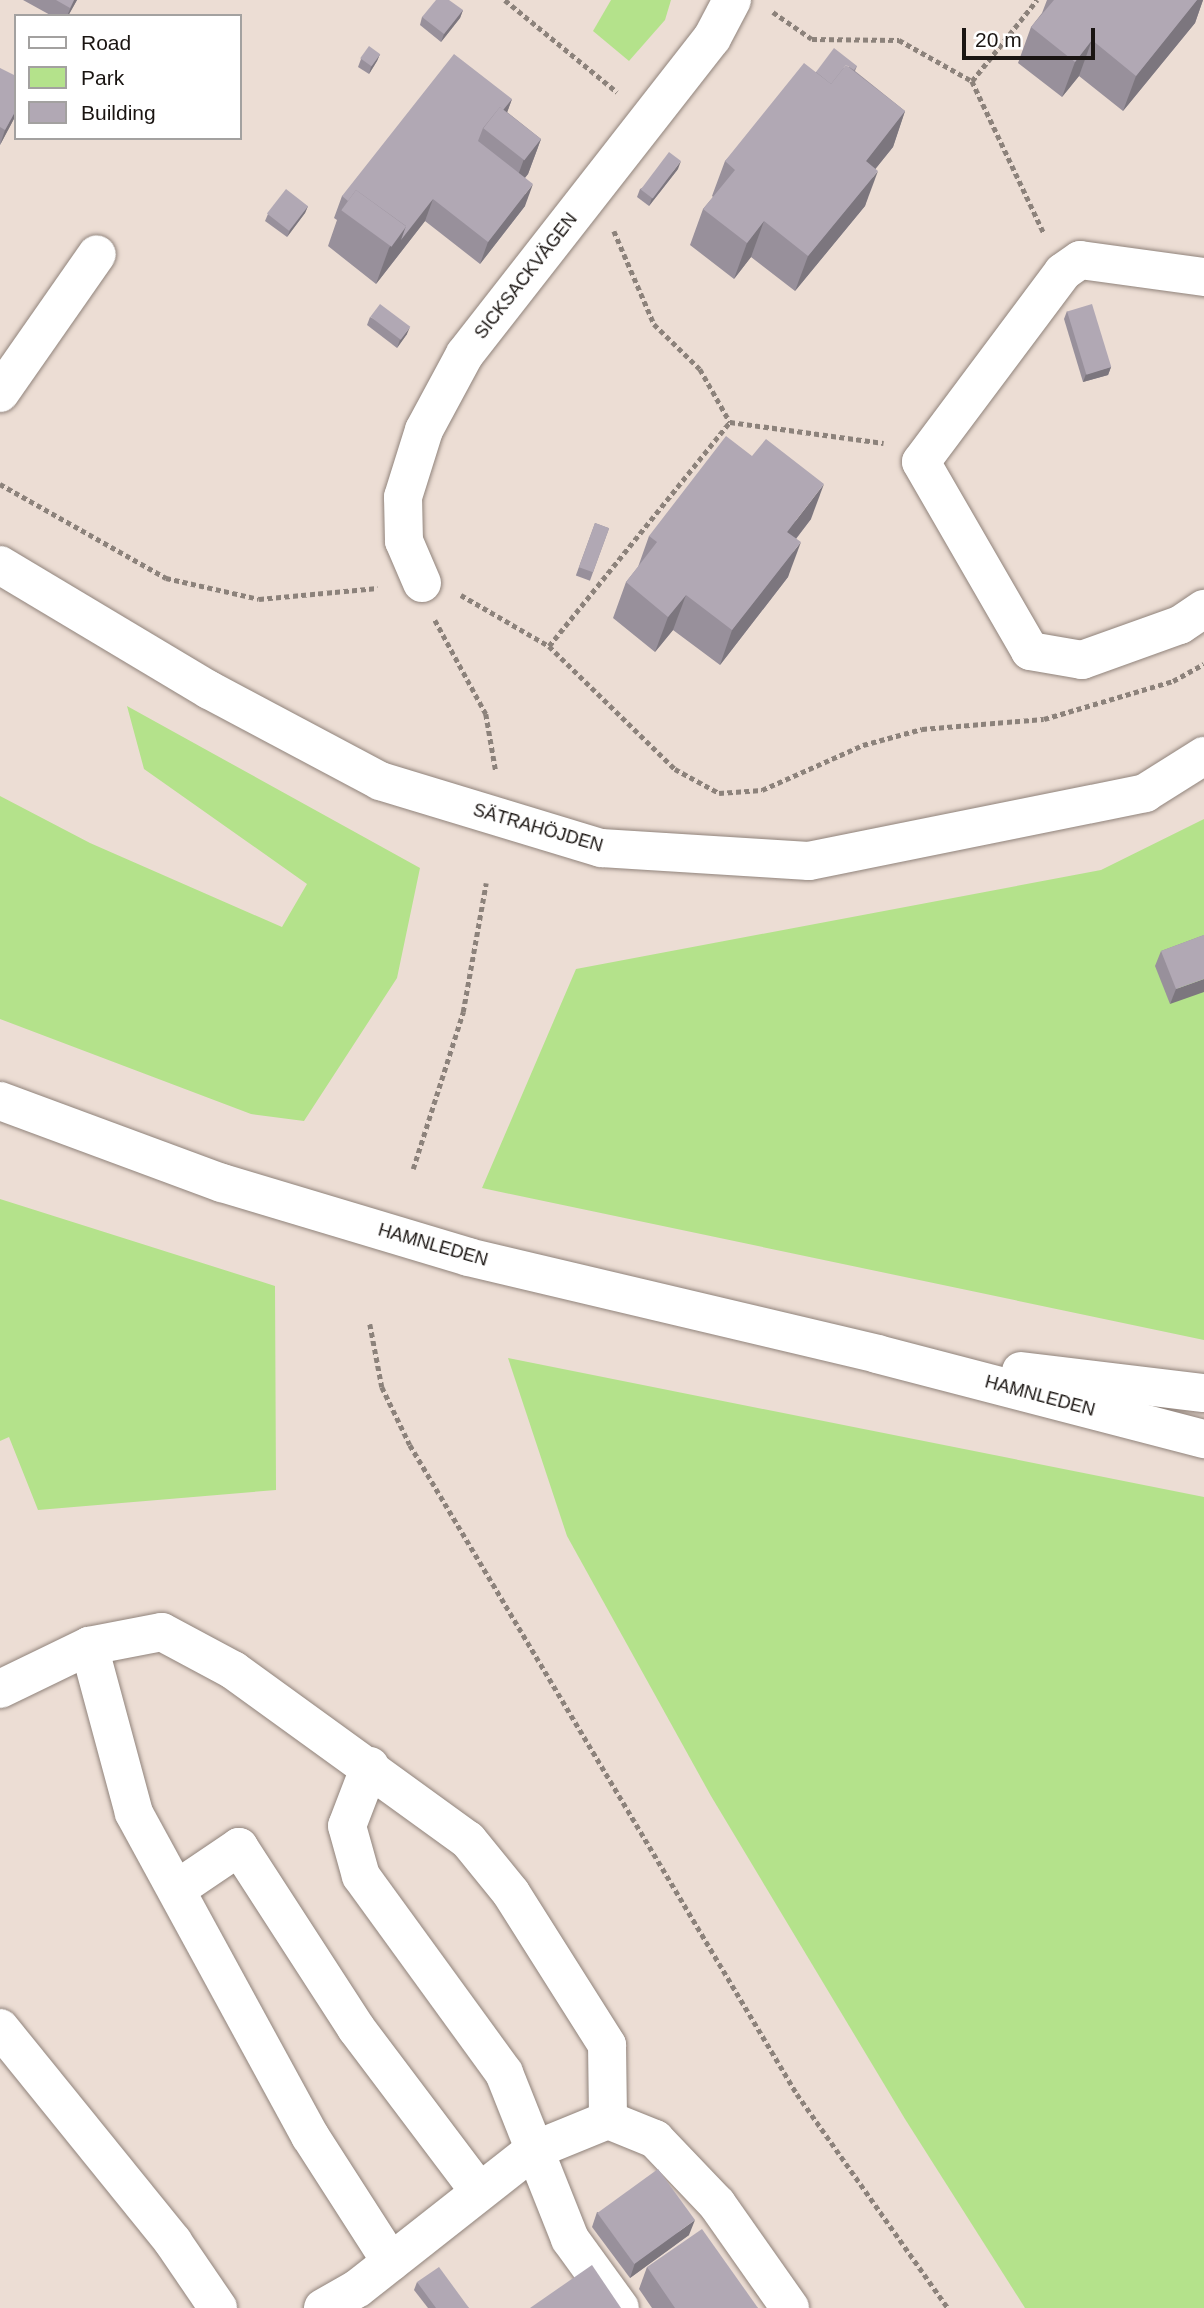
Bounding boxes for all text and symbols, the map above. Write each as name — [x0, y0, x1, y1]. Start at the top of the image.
legend — [14, 14, 242, 140]
scale bar — [966, 14, 1099, 58]
text: 20 m — [975, 28, 1022, 51]
text: Road — [81, 31, 131, 54]
text: Park — [81, 66, 124, 89]
text: Building — [81, 101, 156, 124]
street label: SICKSACKVÄGEN — [470, 209, 582, 343]
street label: SÄTRAHÖJDEN — [471, 799, 605, 857]
street label: HAMNLEDEN — [376, 1219, 490, 1271]
street label: HAMNLEDEN — [983, 1371, 1097, 1421]

